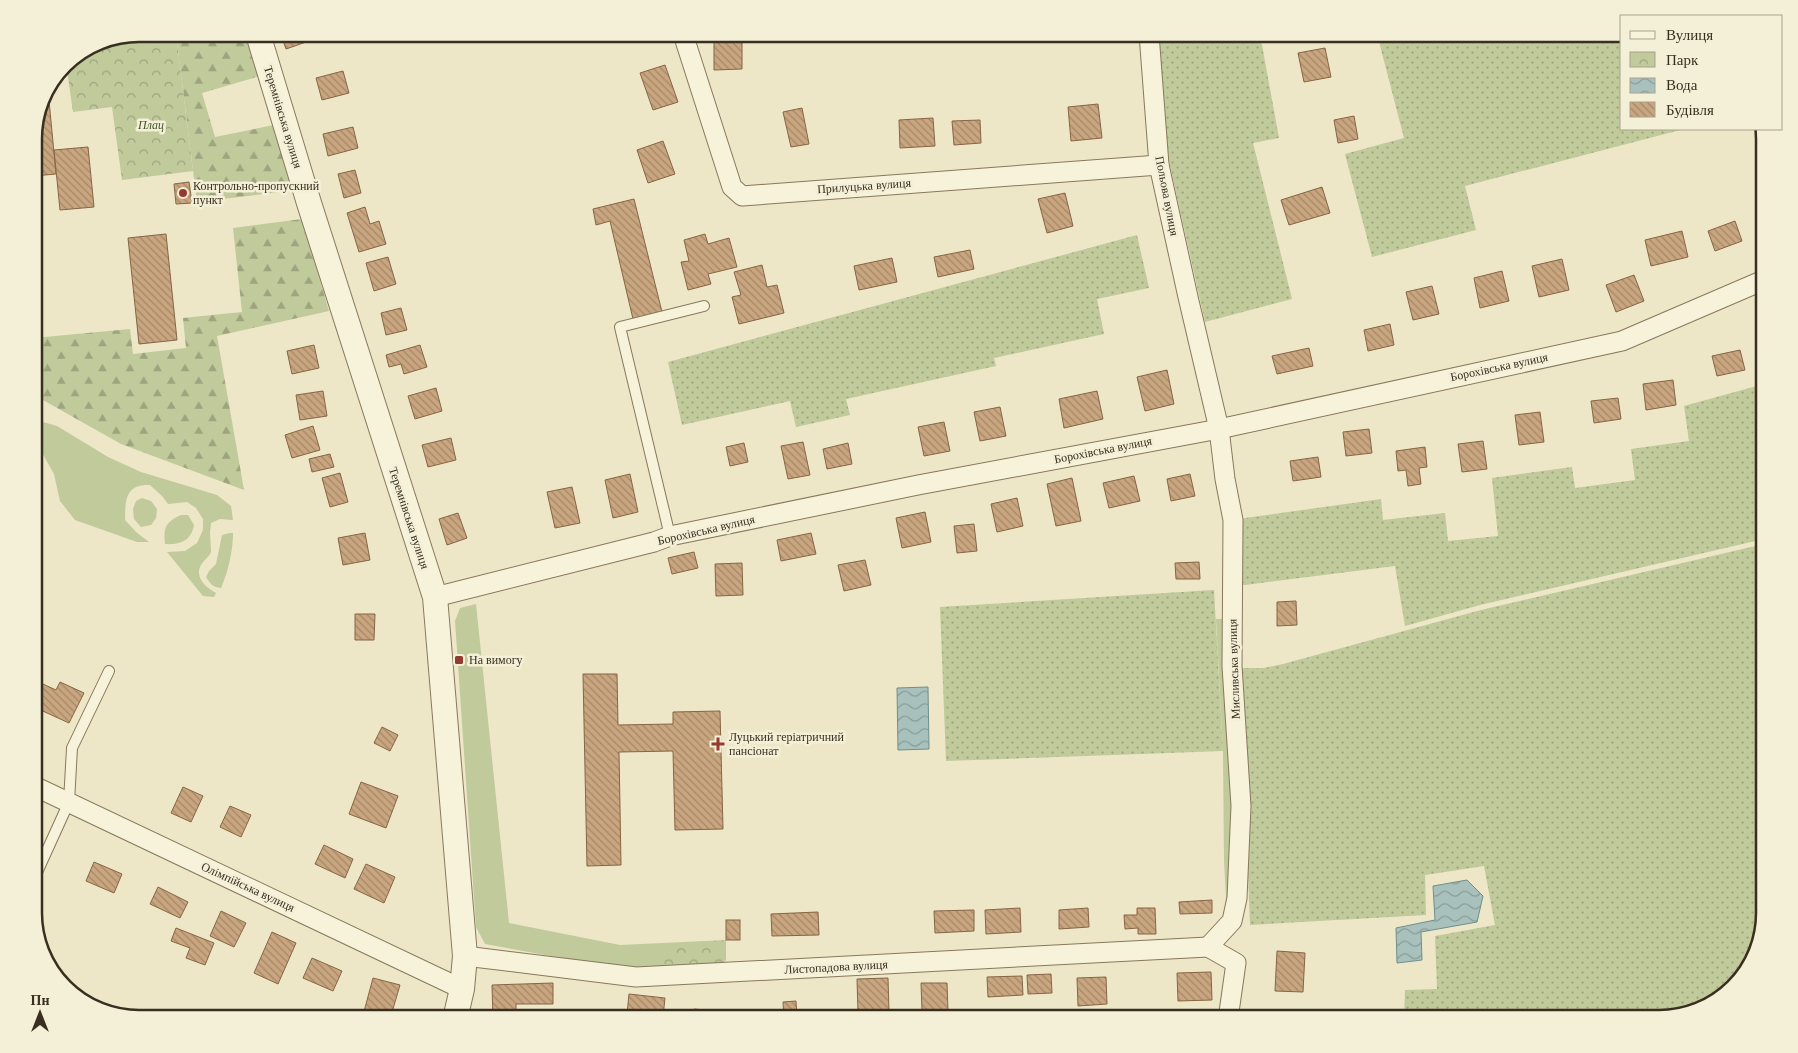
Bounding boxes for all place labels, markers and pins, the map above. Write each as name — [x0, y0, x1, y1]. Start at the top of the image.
place label: Контрольно-пропускний пункт — [193, 179, 320, 207]
marker: Контрольно-пропускний пункт — [177, 187, 189, 199]
place label: На вимогу — [469, 653, 523, 667]
marker: На вимогу — [453, 654, 465, 666]
place label: Луцький геріатричний пансіонат — [729, 730, 845, 758]
marker: Луцький геріатричний пансіонат — [711, 737, 725, 751]

